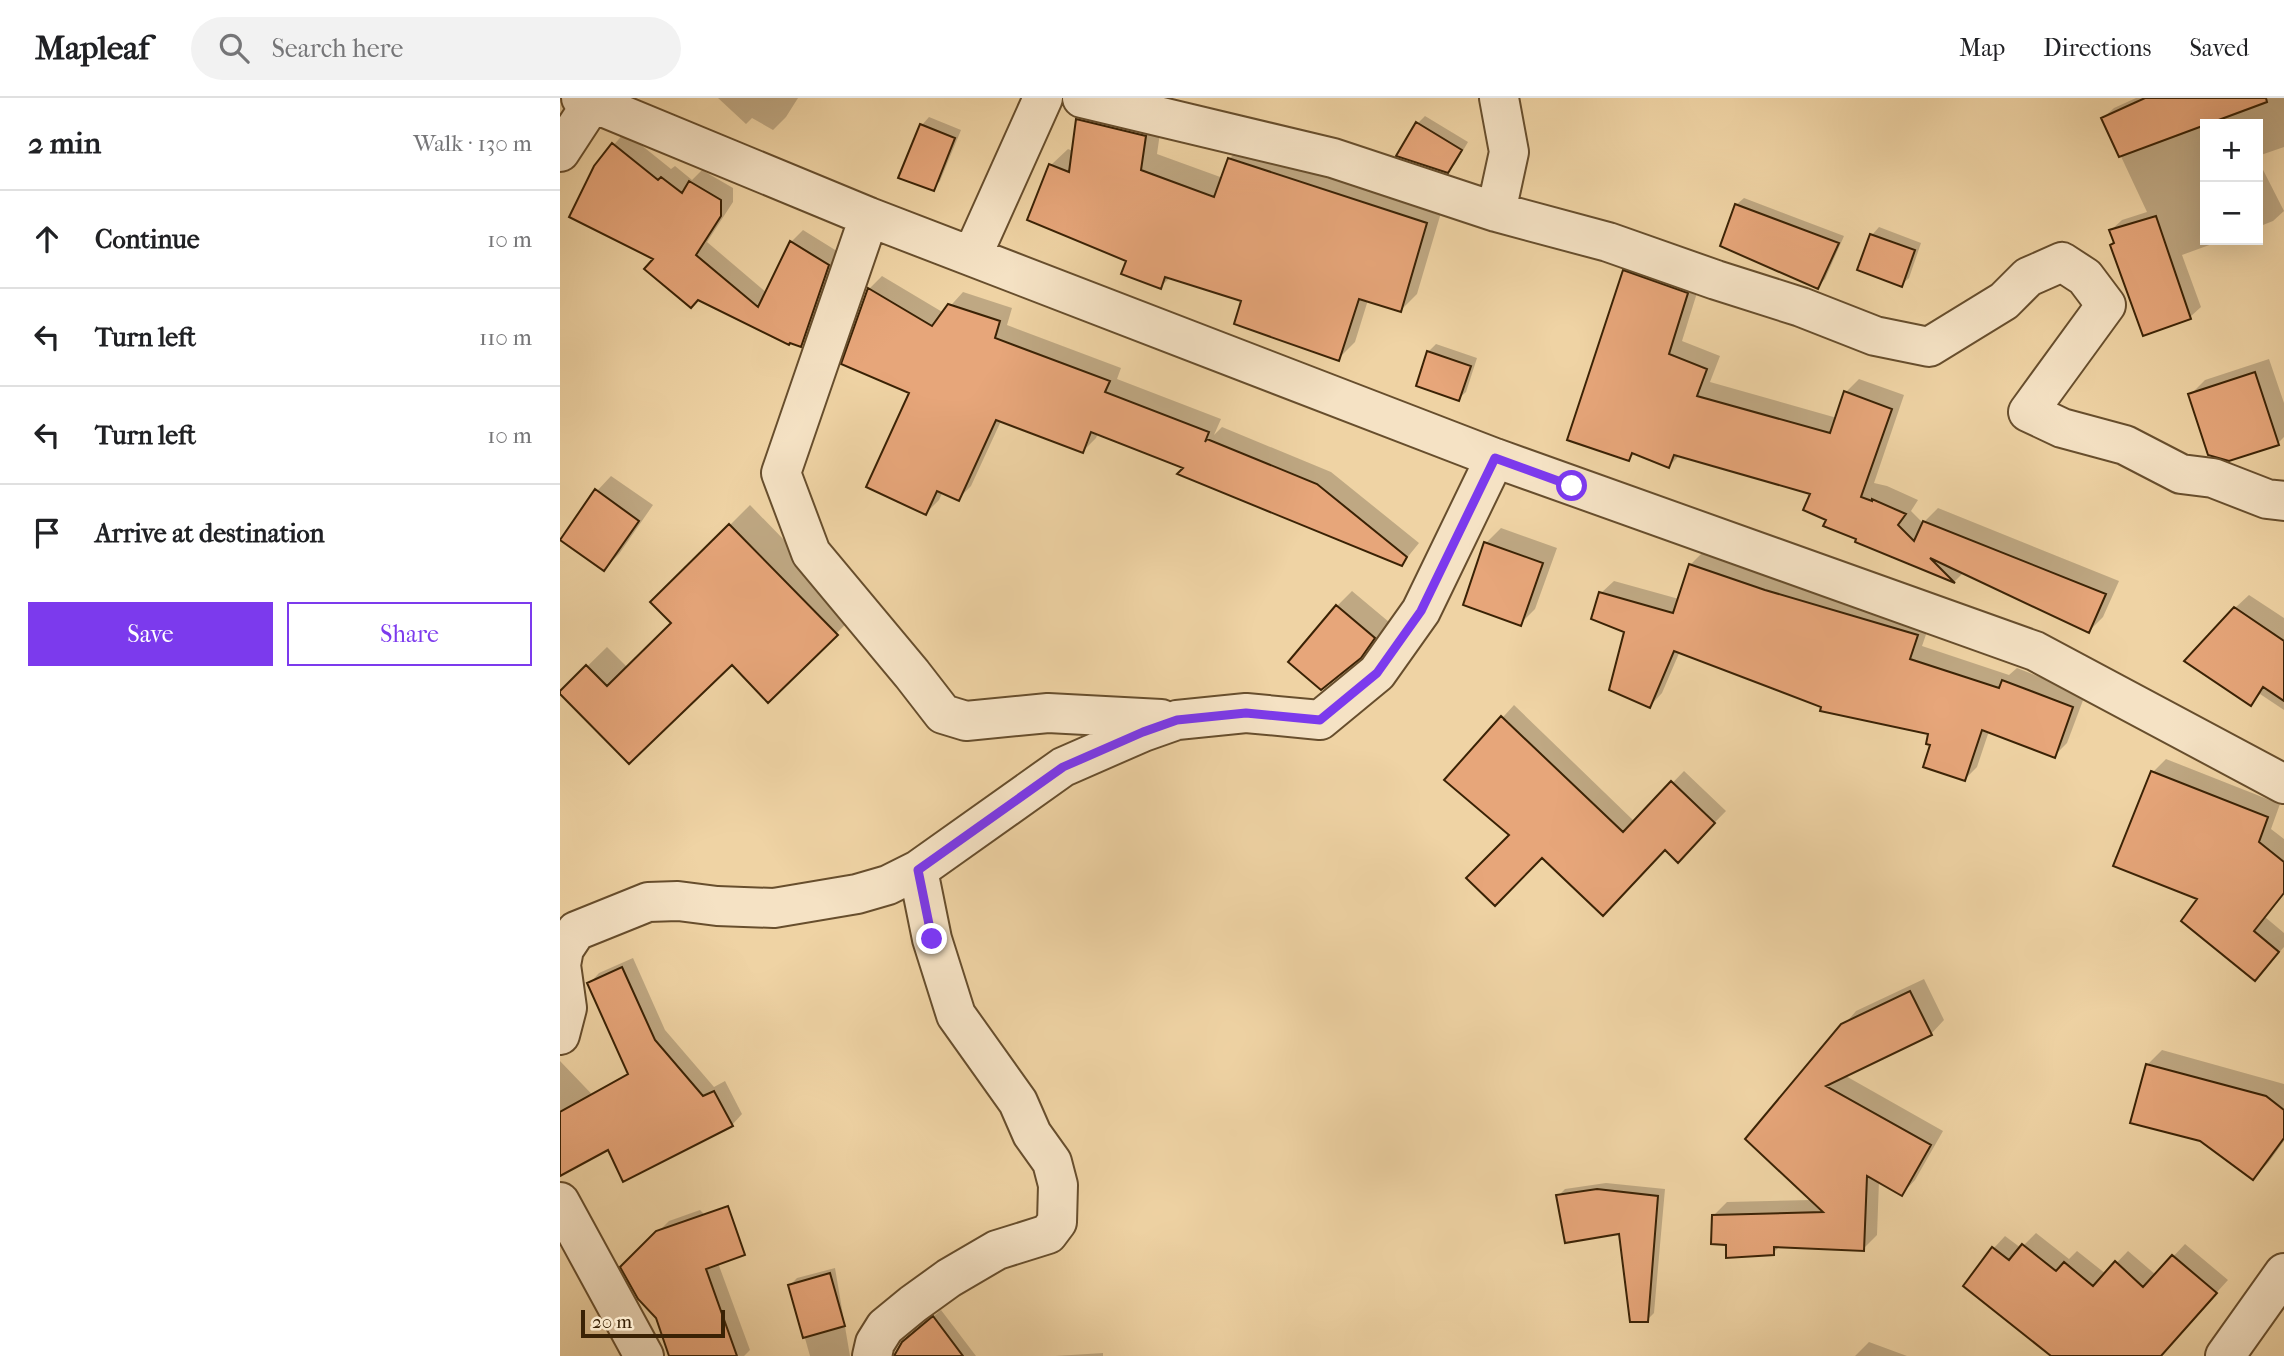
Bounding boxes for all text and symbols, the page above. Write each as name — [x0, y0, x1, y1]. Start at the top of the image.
search box — [191, 17, 681, 80]
text: Mapleaf — [35, 29, 149, 68]
icon: search — [215, 29, 253, 67]
text: Search here — [271, 33, 403, 64]
text: Map — [1959, 34, 2005, 62]
text: Directions — [2043, 34, 2151, 62]
text: Saved — [2189, 34, 2249, 62]
map controls — [2200, 119, 2263, 245]
button: + — [2200, 119, 2263, 182]
text: 2 min — [28, 126, 101, 161]
text: Walk · 130 m — [413, 130, 532, 157]
button: − — [2200, 182, 2263, 245]
icon: ahead — [28, 220, 66, 258]
text: Continue — [95, 224, 200, 255]
text: 10 m — [487, 226, 532, 253]
icon: left — [28, 318, 66, 356]
text: Turn left — [95, 322, 196, 353]
text: 110 m — [479, 324, 532, 351]
icon: left — [28, 416, 66, 454]
text: Turn left — [95, 420, 196, 451]
text: 10 m — [487, 422, 532, 449]
route start — [1556, 470, 1587, 501]
icon: arrive — [28, 514, 66, 552]
text: Arrive at destination — [95, 518, 325, 549]
button: Save — [28, 602, 273, 666]
button: Share — [287, 602, 532, 666]
route end — [916, 923, 947, 954]
scale bar — [581, 1307, 724, 1339]
text: 20 m — [592, 1311, 632, 1333]

